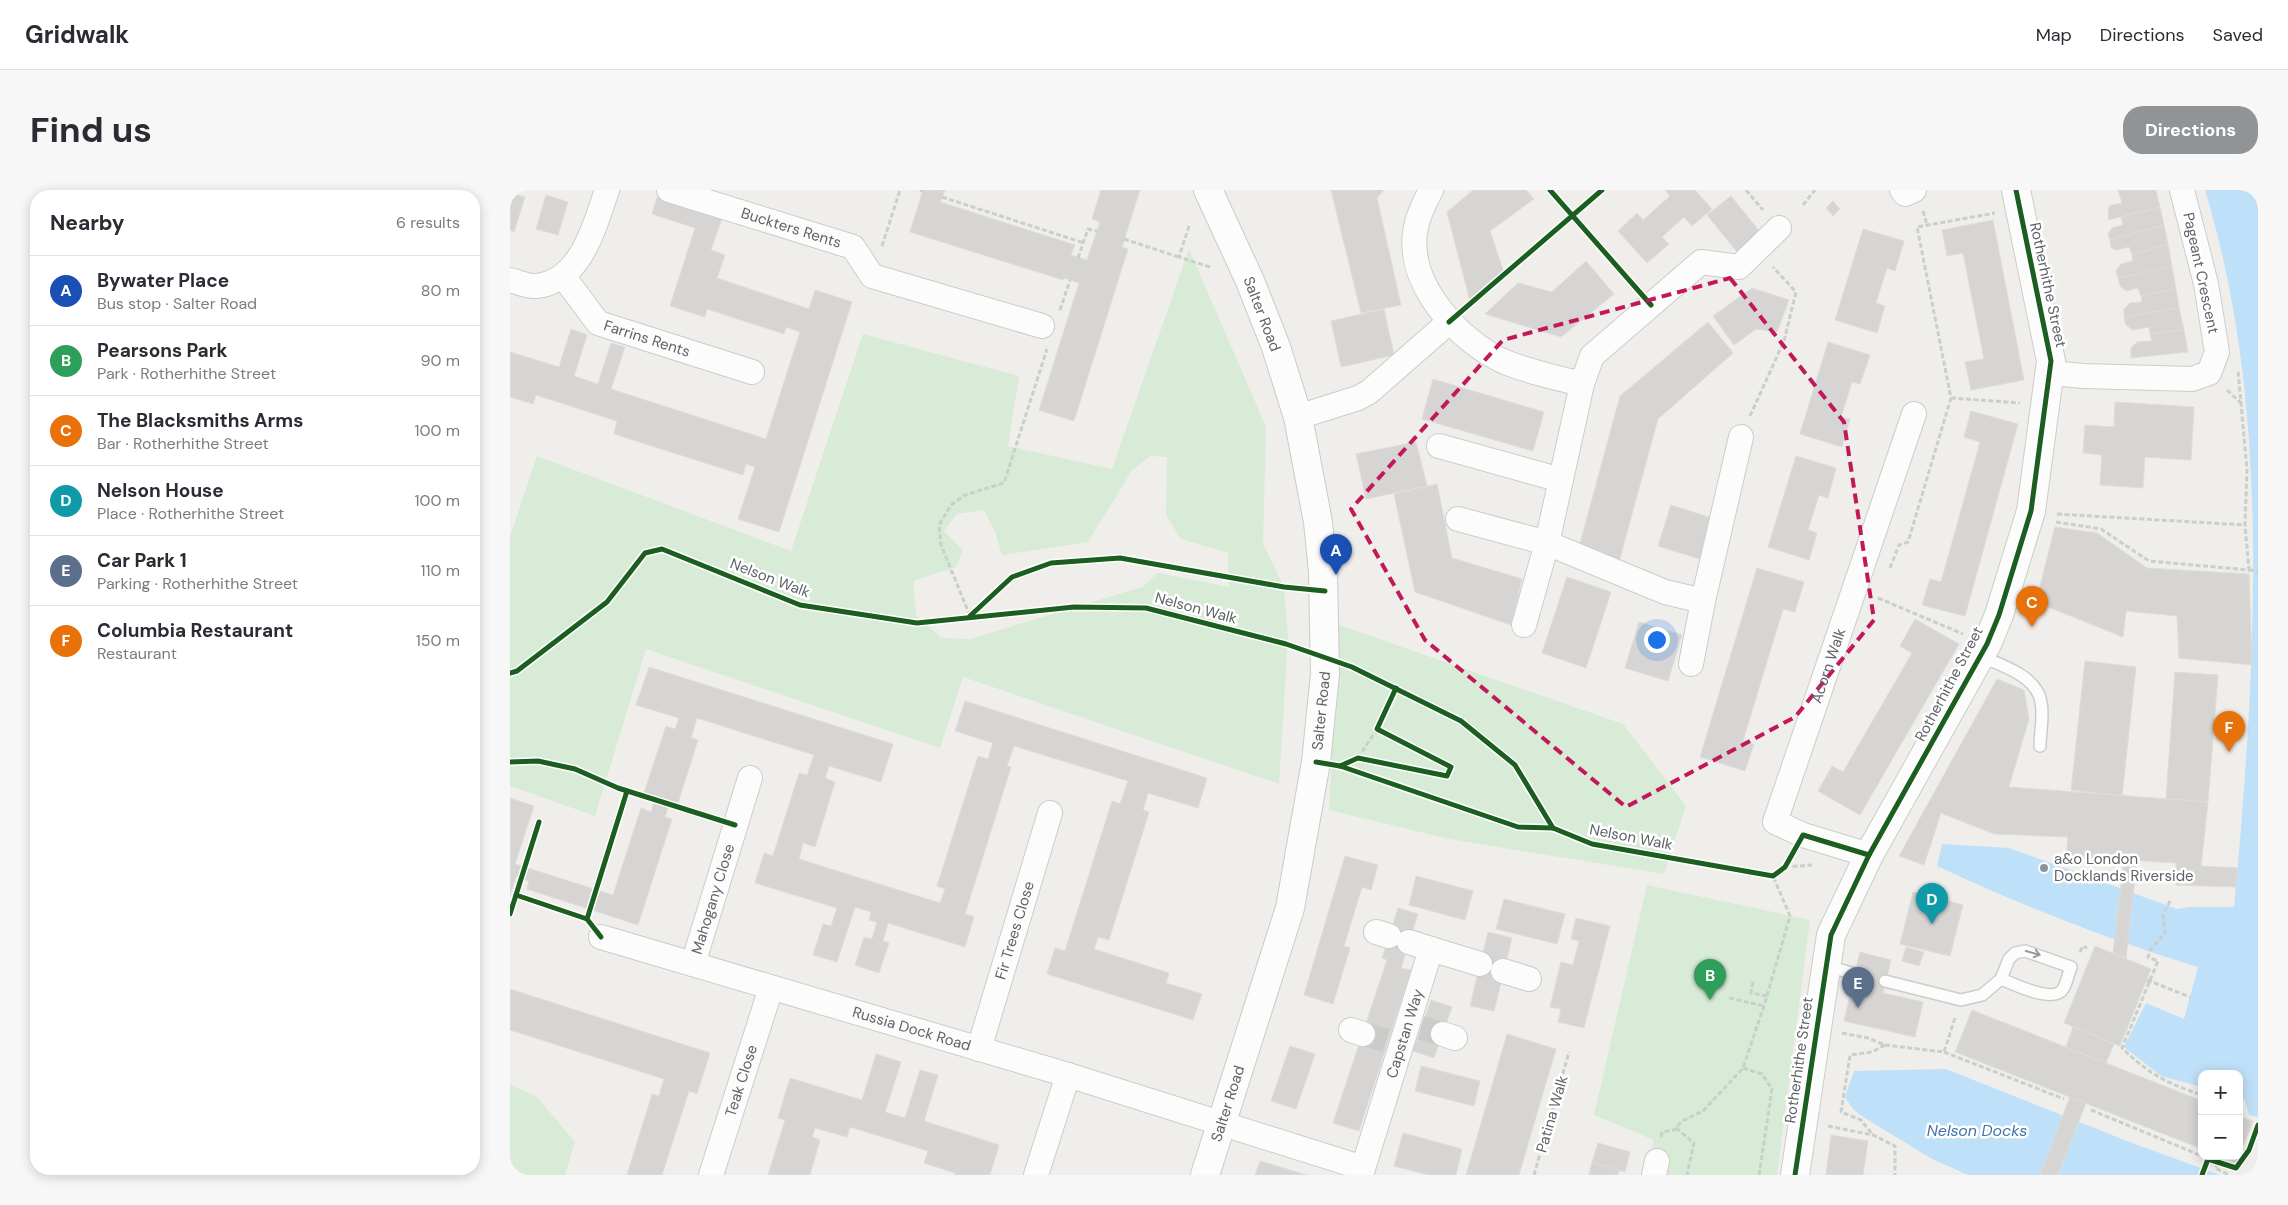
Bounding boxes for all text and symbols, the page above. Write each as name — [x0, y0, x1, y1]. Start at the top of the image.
text: Gridwalk — [25, 19, 129, 50]
text: Map — [2036, 23, 2072, 47]
text: Directions — [2100, 23, 2185, 47]
text: Saved — [2213, 23, 2263, 47]
button: Directions — [2123, 106, 2258, 154]
text: Find us — [30, 107, 152, 153]
street label: Buckters Rents — [739, 203, 844, 253]
text: Nearby — [50, 209, 124, 237]
street label: Pageant Crescent — [2178, 211, 2224, 336]
text: 6 results — [396, 212, 460, 233]
street label: Rotherhithe Street — [2025, 221, 2071, 349]
text: Bywater Place — [97, 268, 229, 293]
street label: Salter Road — [1239, 274, 1285, 354]
text: A — [60, 280, 72, 301]
text: 80 m — [421, 280, 460, 301]
text: Bus stop · Salter Road — [97, 293, 257, 314]
street label: Farrins Rents — [601, 315, 693, 362]
text: Pearsons Park — [97, 338, 227, 363]
text: B — [61, 350, 71, 371]
text: 90 m — [420, 350, 460, 371]
text: Park · Rotherhithe Street — [97, 363, 276, 384]
text: The Blacksmiths Arms — [97, 408, 303, 433]
text: C — [60, 420, 72, 441]
text: 100 m — [415, 420, 460, 441]
text: Bar · Rotherhithe Street — [97, 433, 269, 454]
text: Nelson House — [97, 478, 224, 503]
text: D — [60, 490, 72, 511]
text: 100 m — [415, 490, 460, 511]
text: Place · Rotherhithe Street — [97, 503, 284, 524]
pin: A — [1320, 534, 1352, 575]
text: Car Park 1 — [97, 548, 187, 573]
street label: Nelson Walk — [727, 554, 813, 603]
text: E — [61, 560, 71, 581]
text: 110 m — [421, 560, 460, 581]
text: Parking · Rotherhithe Street — [97, 573, 298, 594]
pin: C — [2016, 586, 2048, 627]
street label: Nelson Walk — [1153, 587, 1240, 629]
text: Columbia Restaurant — [97, 618, 293, 643]
street label: Rotherhithe Street — [1910, 623, 1988, 745]
street label: Acorn Walk — [1806, 625, 1850, 706]
your location — [1644, 627, 1670, 653]
text: F — [62, 630, 70, 651]
text: 150 m — [416, 630, 460, 651]
text: Restaurant — [97, 643, 177, 664]
street label: Salter Road — [1307, 670, 1335, 751]
pin: F — [2213, 711, 2245, 752]
street label: Nelson Walk — [1588, 819, 1675, 855]
street label: Mahogany Close — [687, 841, 739, 957]
place label: a&o London Docklands Riverside — [2054, 849, 2194, 886]
marker: a&o London Docklands Riverside — [2038, 862, 2050, 874]
street label: Fir Trees Close — [990, 879, 1039, 982]
pin: D — [1916, 883, 1948, 924]
one-way arrow — [2024, 949, 2040, 959]
pin: B — [1694, 959, 1726, 1000]
pin: E — [1842, 967, 1874, 1008]
street label: Capstan Way — [1382, 986, 1428, 1081]
street label: Rotherhithe Street — [1780, 995, 1818, 1124]
street label: Russia Dock Road — [850, 1002, 973, 1056]
street label: Teak Close — [720, 1042, 762, 1119]
street label: Salter Road — [1206, 1063, 1249, 1144]
map controls — [2198, 1070, 2243, 1160]
button: + — [2198, 1070, 2243, 1115]
street label: Patina Walk — [1531, 1073, 1573, 1155]
button: − — [2198, 1115, 2243, 1160]
water label: Nelson Docks — [1927, 1120, 2027, 1141]

